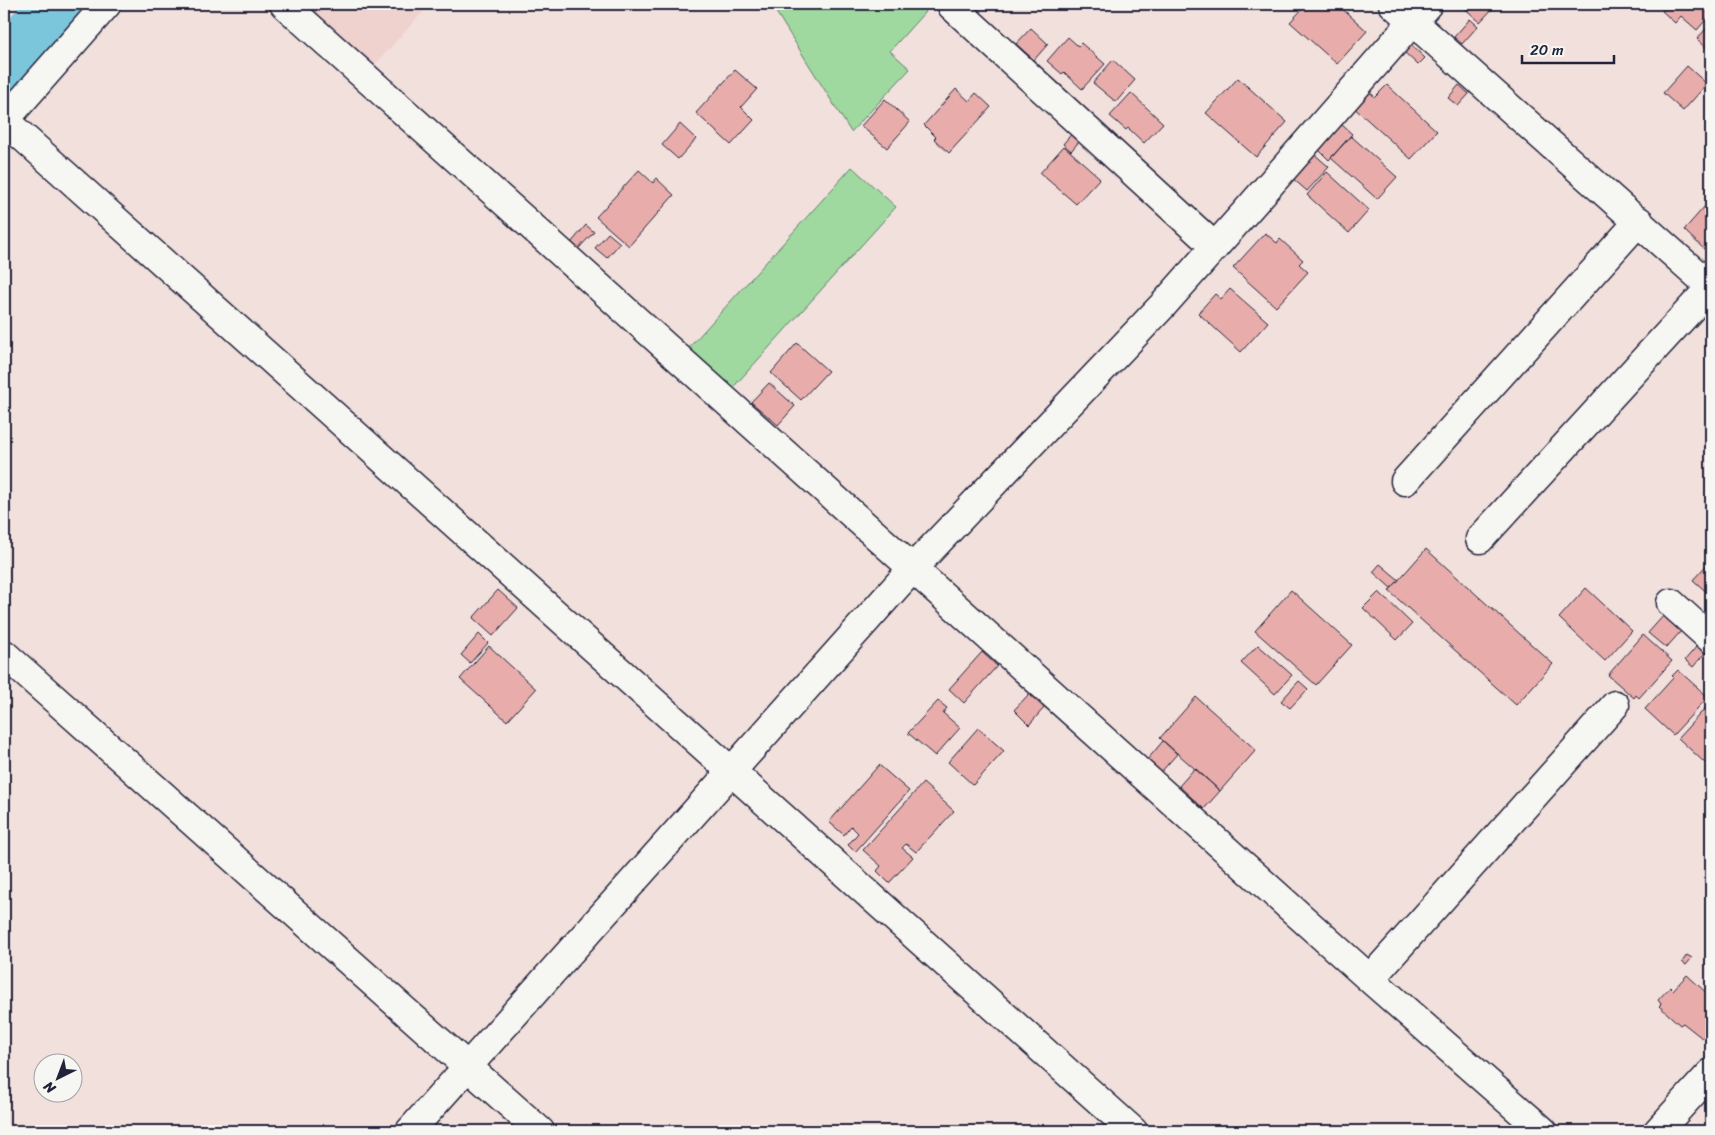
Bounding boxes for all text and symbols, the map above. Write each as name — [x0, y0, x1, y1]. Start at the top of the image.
scale bar — [1522, 32, 1615, 64]
text: 20 m — [1530, 37, 1564, 63]
north arrow — [32, 1052, 82, 1102]
text: N — [37, 1075, 62, 1100]

